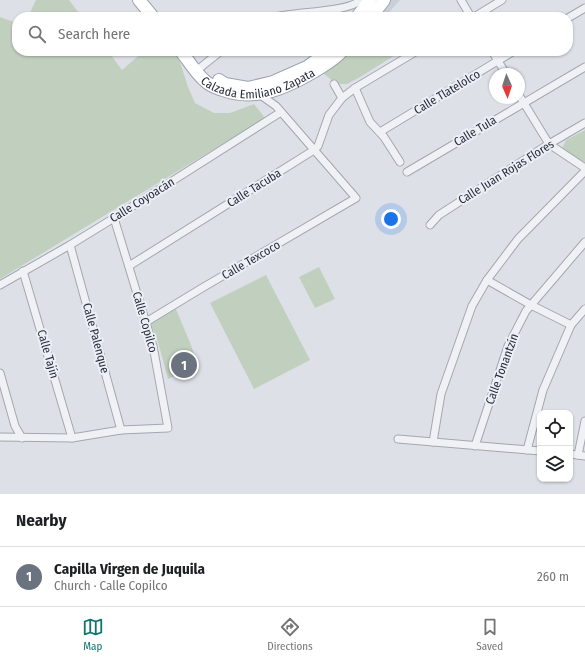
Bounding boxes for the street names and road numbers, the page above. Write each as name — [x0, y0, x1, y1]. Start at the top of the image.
street label: Calzada Emiliano Zapata — [199, 61, 319, 81]
street label: Calle Tlatelolco — [411, 67, 483, 117]
street label: Calle Tula — [451, 113, 499, 149]
street label: Calle Juan Rojas Flores — [456, 137, 556, 207]
street label: Calle Tacuba — [224, 166, 284, 210]
street label: Calle Coyoacán — [107, 175, 177, 225]
street label: Calle Texcoco — [219, 238, 283, 282]
street label: Calle Copilco — [130, 290, 160, 354]
street label: Calle Palenque — [80, 301, 112, 375]
street label: Calle Tajín — [34, 328, 62, 380]
street label: Calle Tonantzín — [483, 332, 521, 406]

